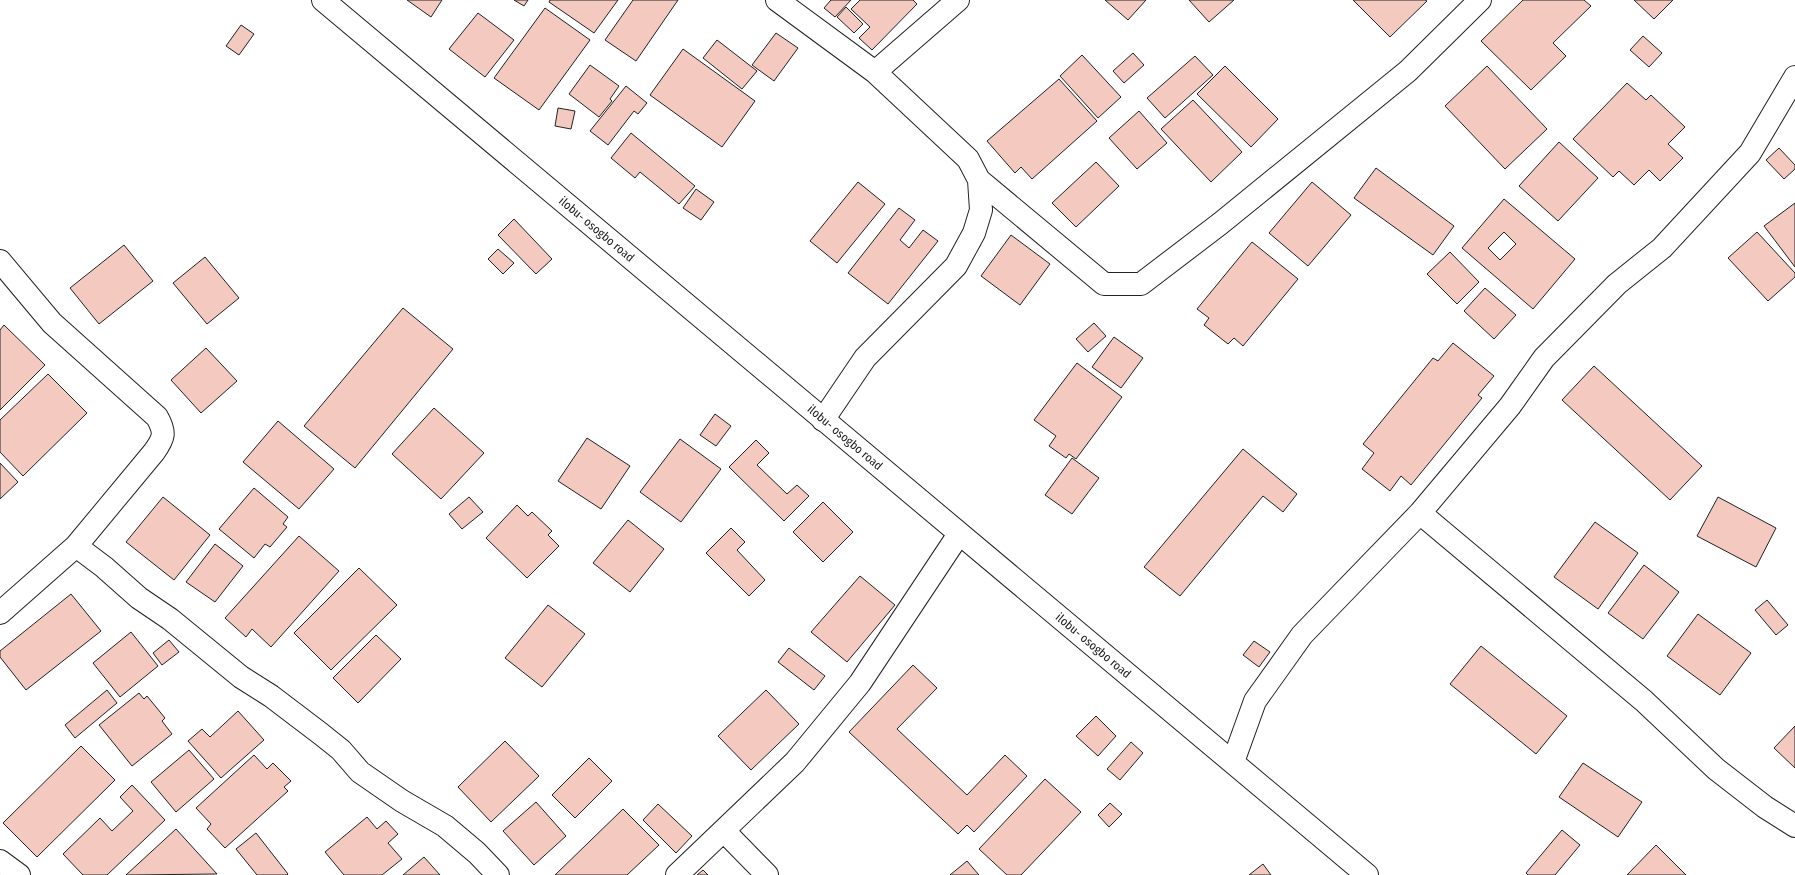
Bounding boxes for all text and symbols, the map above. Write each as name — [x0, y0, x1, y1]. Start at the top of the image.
street label: ilobu- osogbo road — [556, 194, 637, 265]
street label: ilobu- osogbo road — [805, 402, 885, 473]
street label: ilobu- osogbo road — [1053, 610, 1134, 681]

